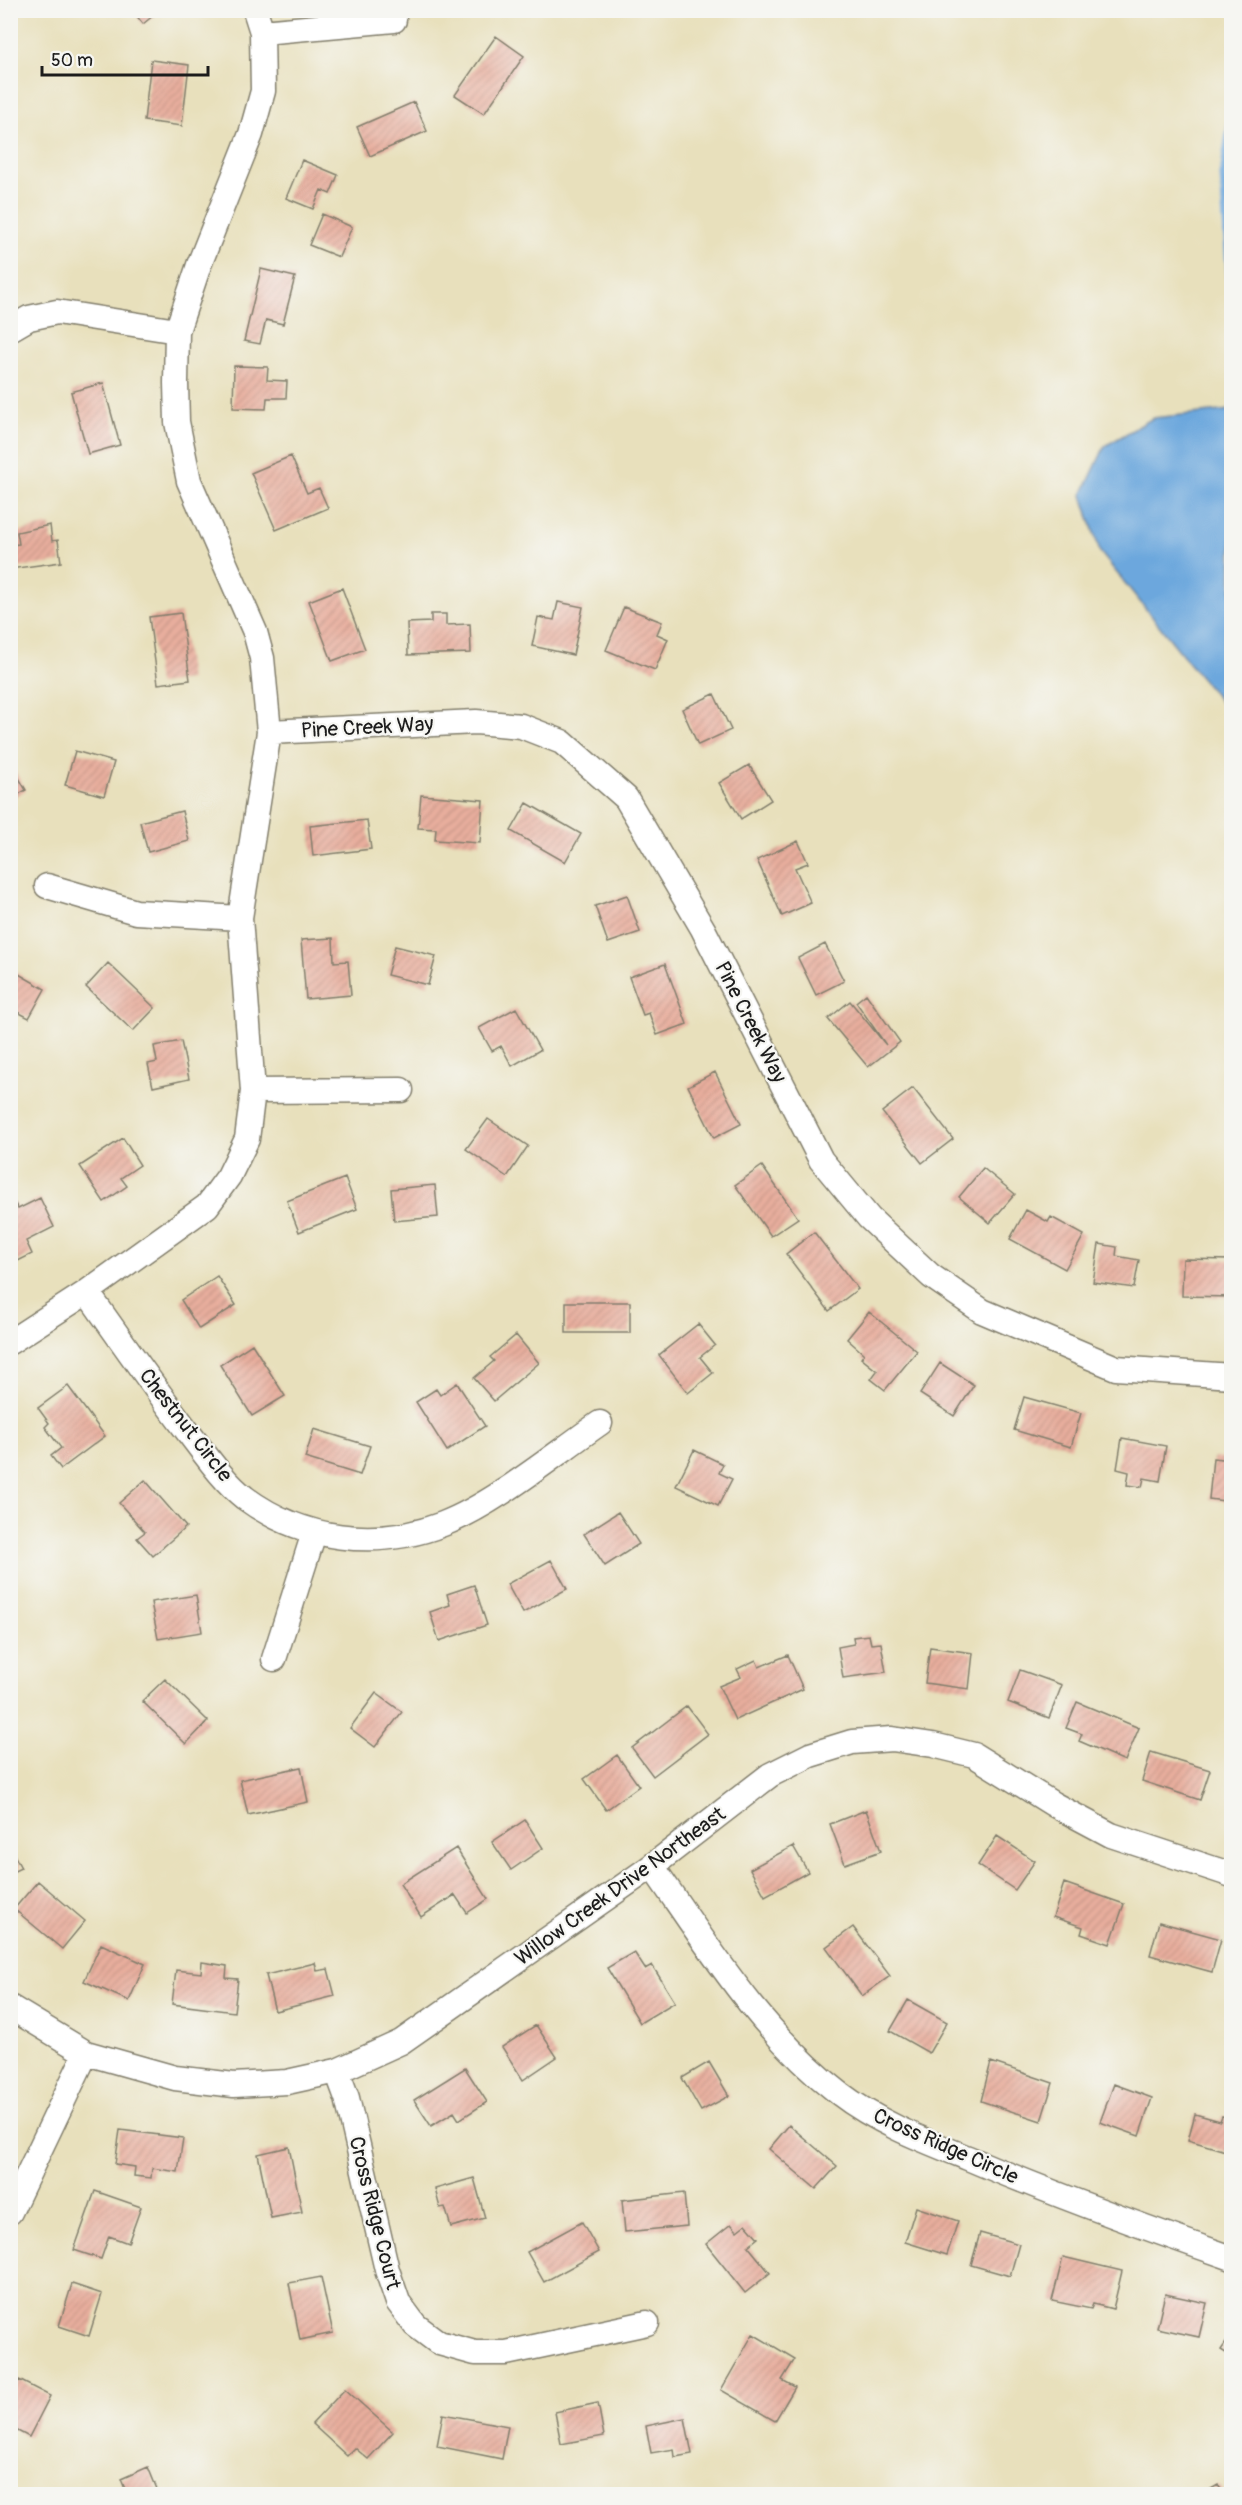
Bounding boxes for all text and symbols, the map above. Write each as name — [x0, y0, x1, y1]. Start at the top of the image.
scale bar — [42, 39, 208, 77]
text: 50 m — [51, 49, 93, 72]
street label: Pine Creek Way — [300, 711, 434, 744]
street label: Pine Creek Way — [708, 957, 793, 1087]
street label: Chestnut Circle — [133, 1363, 239, 1488]
street label: Willow Creek Drive Northeast — [510, 1800, 731, 1972]
street label: Cross Ridge Circle — [869, 2102, 1023, 2191]
street label: Cross Ridge Court — [342, 2134, 407, 2293]

